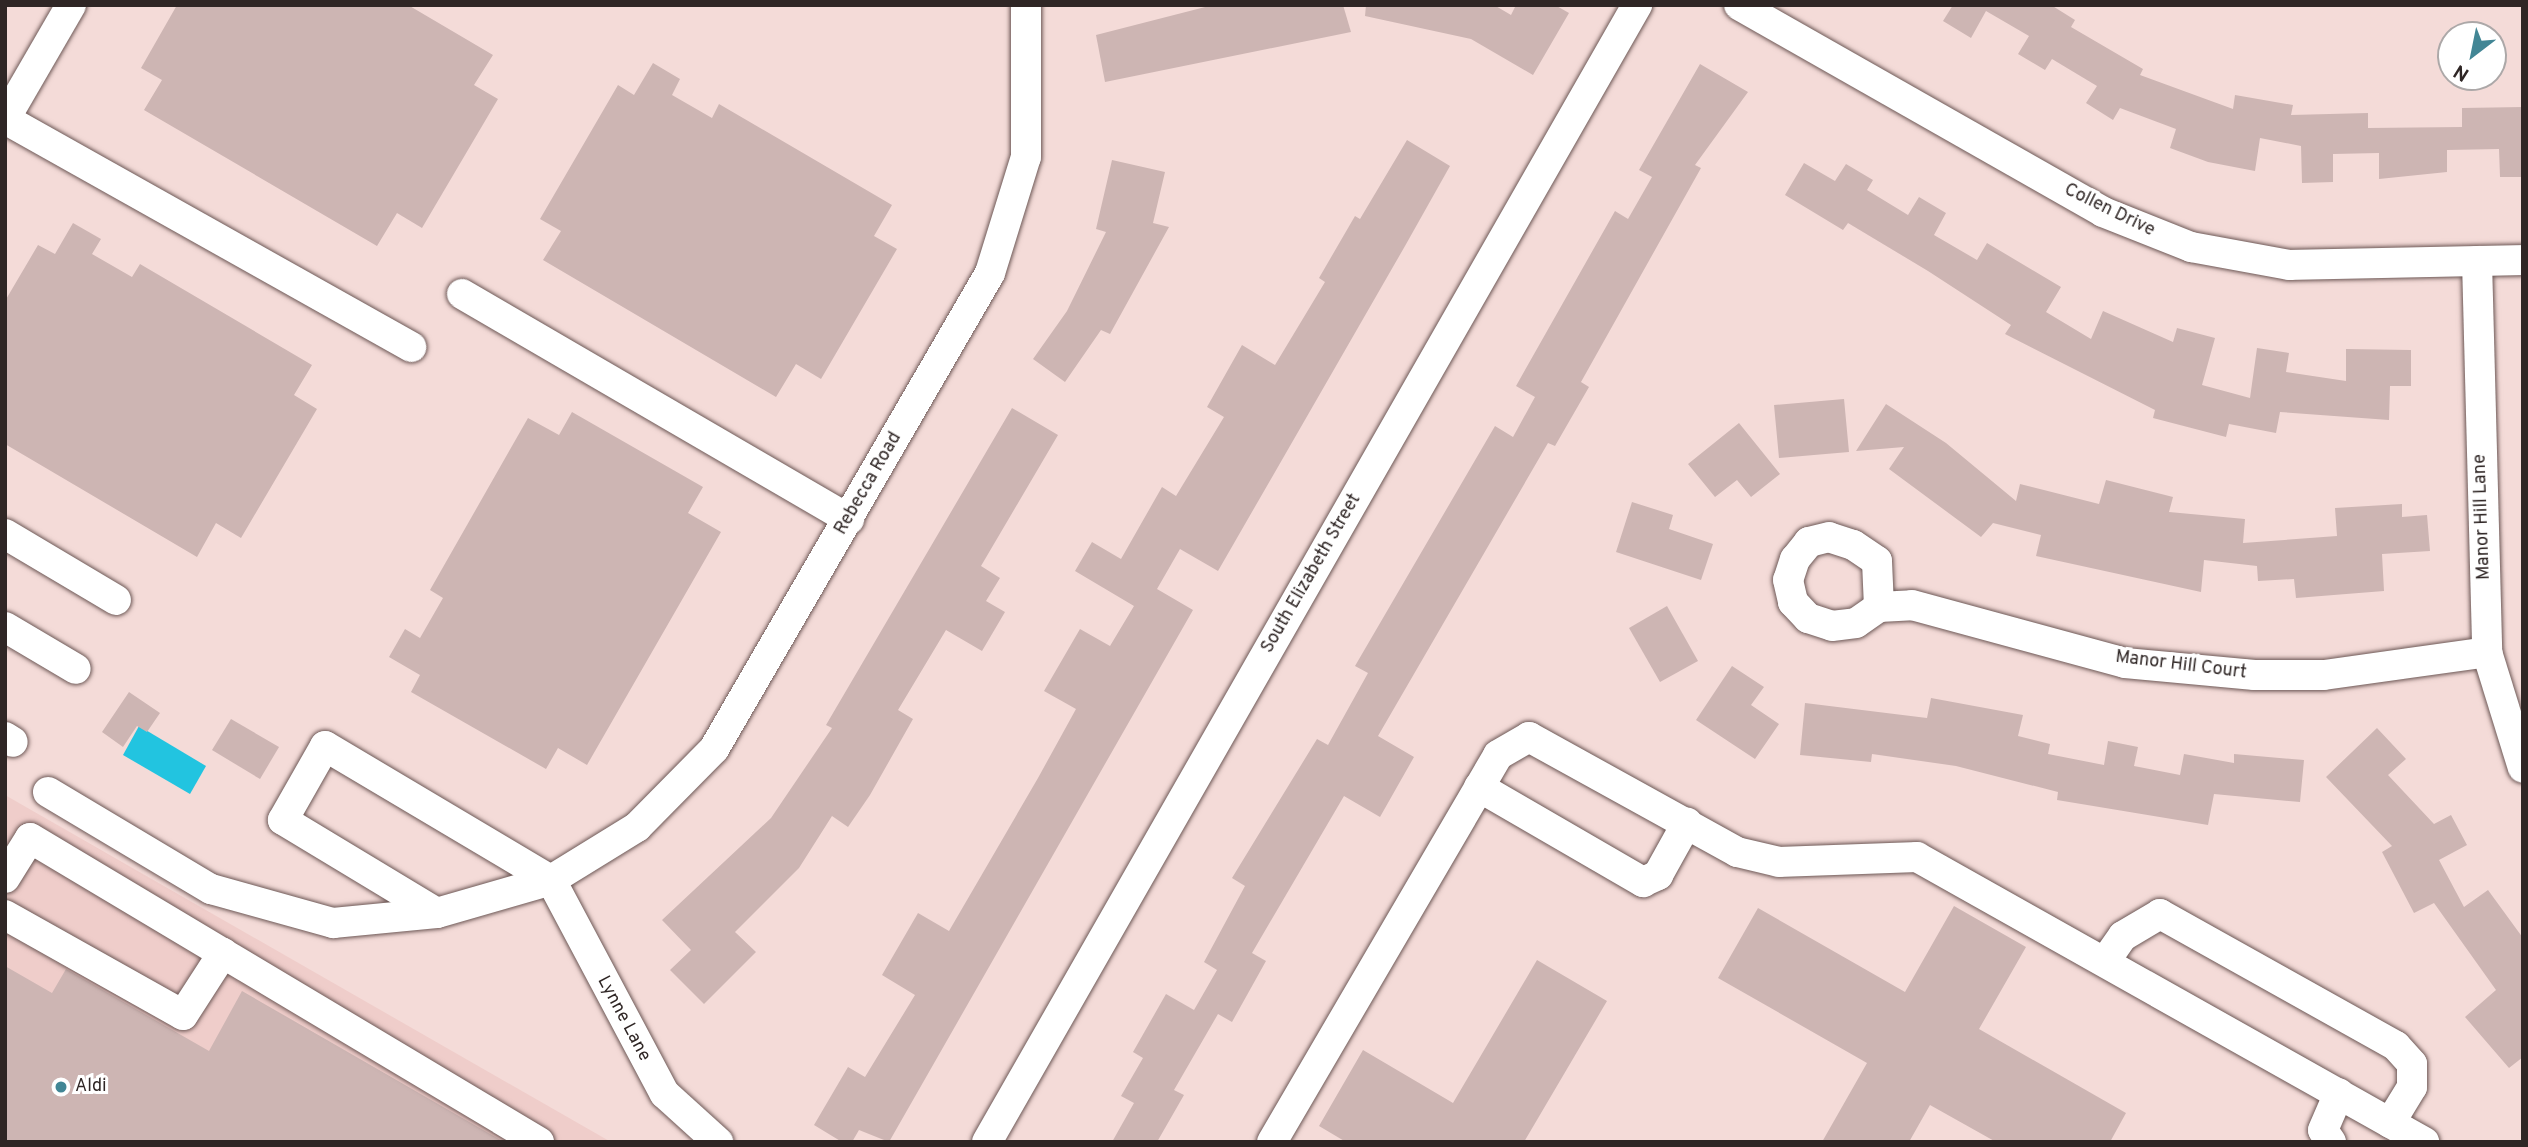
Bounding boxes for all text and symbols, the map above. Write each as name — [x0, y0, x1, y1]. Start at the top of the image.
north arrow — [2437, 21, 2507, 91]
text: N — [2450, 58, 2474, 86]
street label: Collen Drive — [2060, 180, 2158, 242]
street label: Rebecca Road — [831, 429, 907, 539]
street label: Manor Hill Lane — [2470, 454, 2496, 580]
street label: South Elizabeth Street — [1258, 491, 1366, 657]
street label: Manor Hill Court — [2114, 647, 2248, 685]
street label: Lynne Lane — [591, 973, 655, 1065]
place label: Aldi — [75, 1076, 107, 1098]
marker: Aldi — [53, 1079, 69, 1095]

